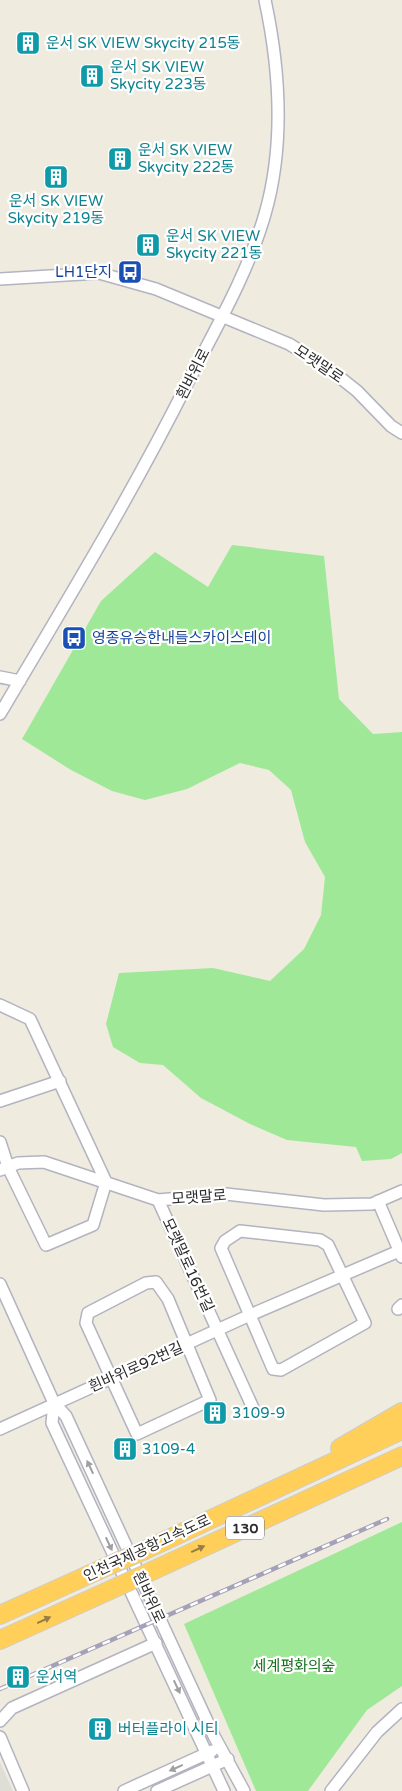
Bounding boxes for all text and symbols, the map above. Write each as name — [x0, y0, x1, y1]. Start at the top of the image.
building icon: 운서 SK VIEW Skycity 215동 — [15, 30, 41, 56]
place label: 운서 SK VIEW Skycity 215동 — [46, 34, 241, 52]
place label: 운서 SK VIEW Skycity 223동 — [110, 58, 207, 93]
building icon: 운서 SK VIEW Skycity 223동 — [79, 63, 105, 89]
place label: 운서 SK VIEW Skycity 222동 — [138, 141, 235, 176]
building icon: 운서 SK VIEW Skycity 222동 — [107, 146, 133, 172]
building icon: 운서 SK VIEW Skycity 219동 — [43, 164, 69, 190]
place label: 운서 SK VIEW Skycity 219동 — [8, 192, 104, 227]
place label: 운서 SK VIEW Skycity 221동 — [166, 227, 263, 262]
building icon: 운서 SK VIEW Skycity 221동 — [135, 232, 161, 258]
bus stop icon: LH1단지 — [117, 259, 143, 285]
place label: LH1단지 — [55, 263, 112, 281]
street label: 모랫말로 — [291, 341, 347, 387]
street label: 흰바위로 — [172, 345, 214, 403]
bus stop icon: 영종유승한내들스카이스테이 — [61, 625, 87, 651]
place label: 영종유승한내들스카이스테이 — [92, 629, 271, 647]
street label: 모랫말로 — [171, 1186, 227, 1208]
street label: 모랫말로16번길 — [158, 1215, 218, 1315]
street label: 흰바위로92번길 — [86, 1338, 186, 1396]
building icon: 3109-9 — [202, 1400, 228, 1426]
place label: 3109-9 — [232, 1404, 285, 1422]
building icon: 3109-4 — [112, 1436, 138, 1462]
place label: 3109-4 — [142, 1440, 195, 1458]
one-way arrow — [85, 1460, 93, 1474]
street label: 인천국제공항고속도로 — [81, 1511, 213, 1585]
road number: 130 — [226, 1516, 264, 1540]
one-way arrow — [106, 1537, 114, 1551]
one-way arrow — [191, 1545, 205, 1553]
street label: 흰바위로 — [129, 1568, 169, 1626]
one-way arrow — [37, 1616, 51, 1624]
park label: 세계평화의숲 — [253, 1657, 335, 1675]
building icon: 운서역 — [5, 1664, 31, 1690]
place label: 운서역 — [36, 1668, 77, 1686]
one-way arrow — [173, 1680, 181, 1694]
building icon: 버터플라이 시티 — [87, 1716, 113, 1742]
place label: 버터플라이 시티 — [118, 1720, 219, 1738]
one-way arrow — [169, 1764, 183, 1772]

